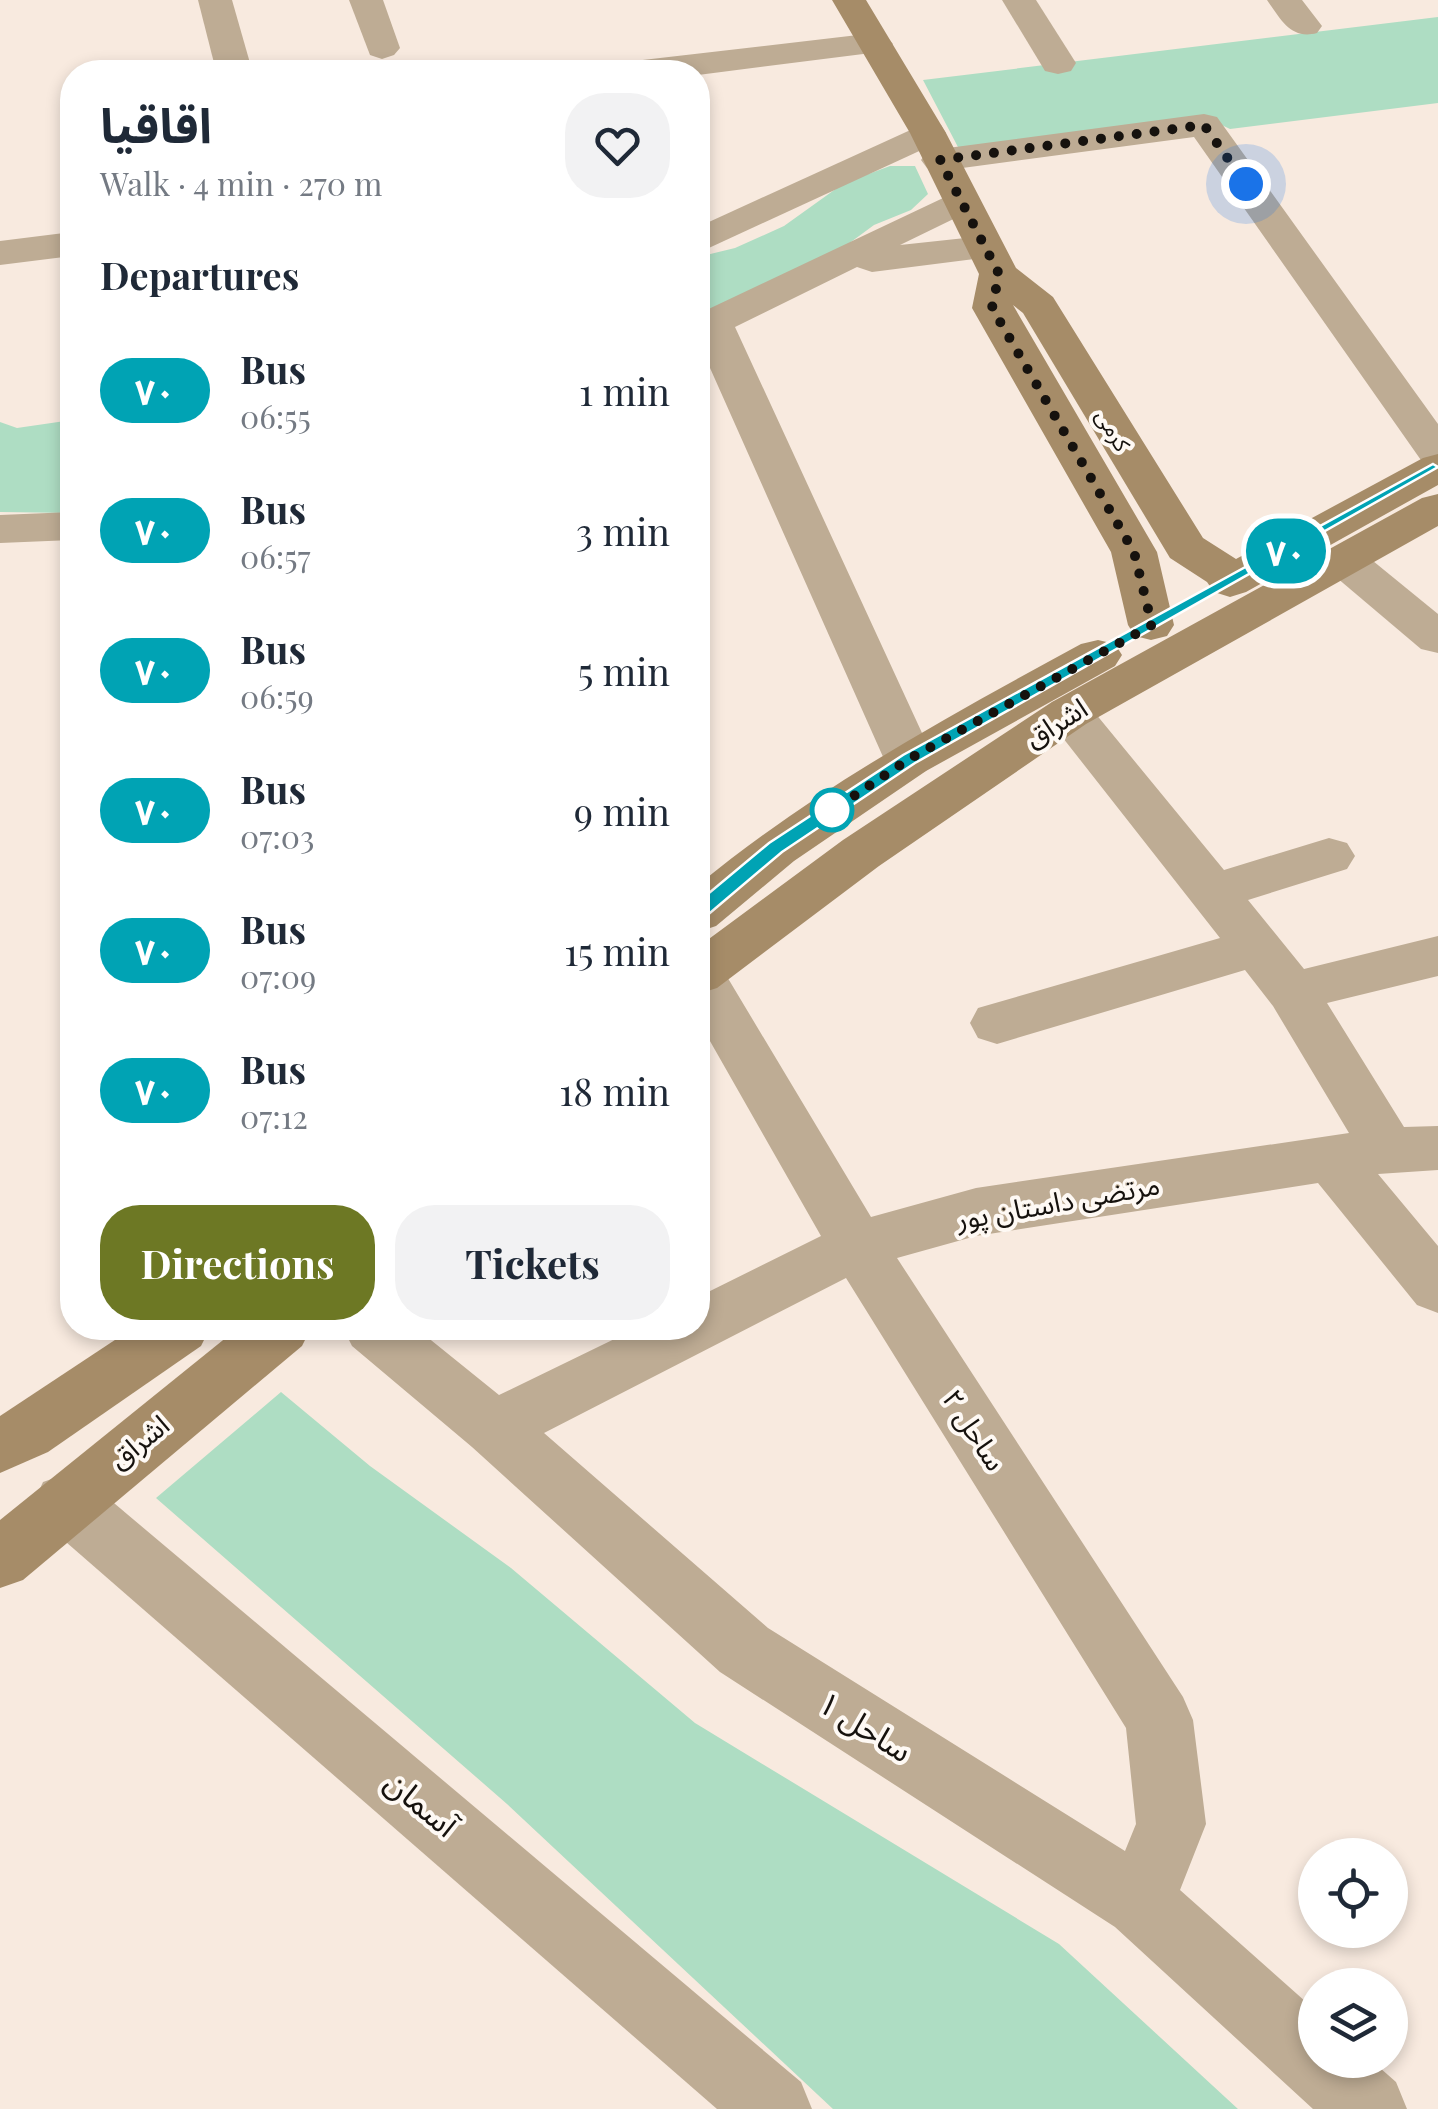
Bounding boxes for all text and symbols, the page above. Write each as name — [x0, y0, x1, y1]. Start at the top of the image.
text: اقاقیا — [100, 91, 212, 155]
button: heart — [565, 93, 670, 198]
your location — [1221, 159, 1271, 209]
text: Walk · 4 min · 270 m — [100, 161, 382, 204]
text: Departures — [100, 249, 299, 300]
text: Bus — [240, 343, 306, 394]
text: 1 min — [579, 365, 670, 416]
text: ۷۰ — [135, 367, 175, 414]
text: 06:55 — [240, 394, 311, 437]
street label: کرمی — [1090, 403, 1139, 457]
text: Bus — [240, 483, 306, 534]
text: 3 min — [576, 505, 670, 556]
text: ۷۰ — [135, 507, 175, 554]
line badge: ۷۰ — [1241, 518, 1331, 584]
text: ۷۰ — [1266, 528, 1306, 575]
text: 06:57 — [240, 534, 311, 577]
text: Bus — [240, 623, 306, 674]
text: 5 min — [578, 645, 670, 696]
text: ۷۰ — [135, 647, 175, 694]
text: 06:59 — [240, 674, 314, 717]
street label: اشراق — [1017, 688, 1094, 755]
text: Bus — [240, 763, 306, 814]
text: 9 min — [574, 785, 670, 836]
text: ۷۰ — [135, 787, 175, 834]
unlabelled marker — [811, 789, 853, 831]
text: 07:03 — [240, 814, 314, 857]
text: Bus — [240, 903, 306, 954]
text: 15 min — [564, 925, 670, 976]
text: ۷۰ — [135, 927, 175, 974]
text: 07:09 — [240, 954, 316, 997]
text: Bus — [240, 1043, 306, 1094]
text: 18 min — [559, 1065, 670, 1116]
text: ۷۰ — [135, 1067, 175, 1114]
text: 07:12 — [240, 1094, 308, 1137]
street label: مرتضی داستان پور — [952, 1164, 1163, 1238]
button: Directions — [100, 1205, 375, 1320]
button: Tickets — [395, 1205, 670, 1320]
street label: ساحل ۲ — [935, 1381, 1015, 1477]
street label: اشراق — [100, 1405, 176, 1476]
street label: ساحل ۱ — [811, 1679, 921, 1770]
street label: آسمان — [377, 1759, 469, 1846]
map controls — [1298, 1838, 1408, 2078]
button: locate — [1298, 1838, 1408, 1948]
button: layers — [1298, 1968, 1408, 2078]

